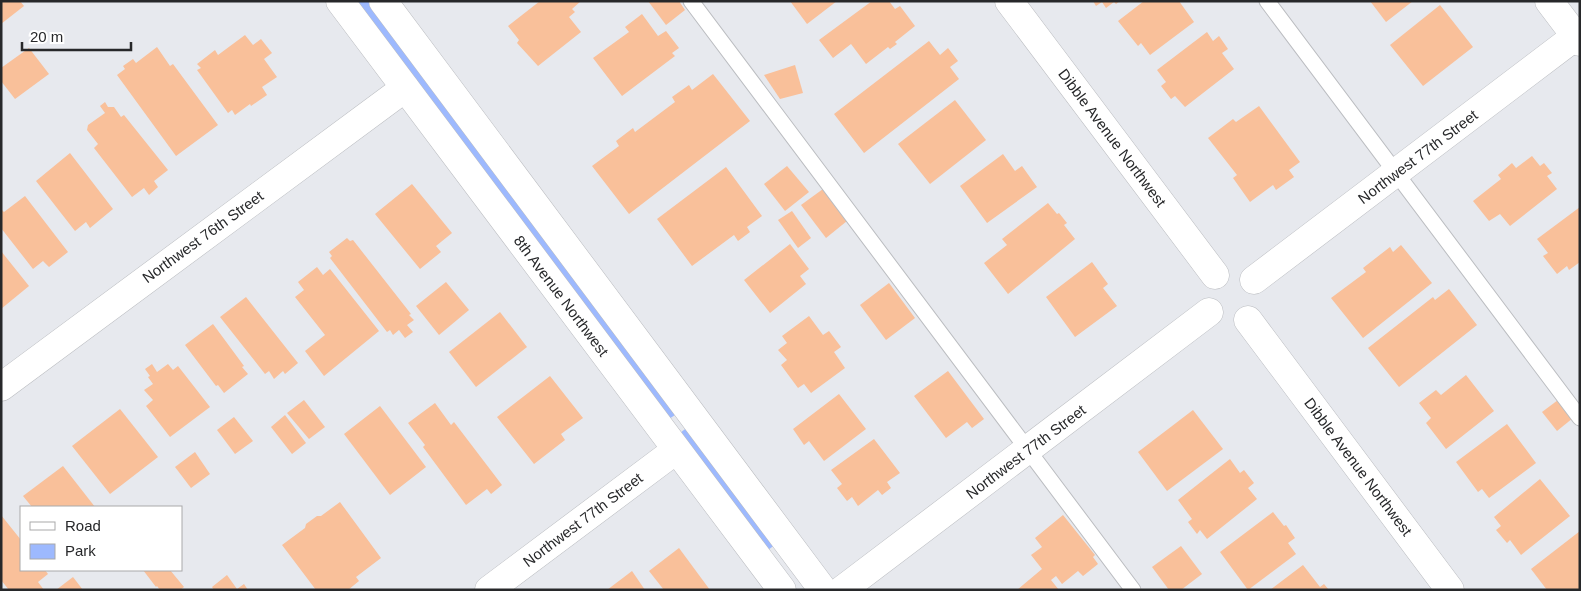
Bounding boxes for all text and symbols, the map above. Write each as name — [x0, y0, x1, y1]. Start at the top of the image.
scale bar — [22, 20, 131, 52]
text: 20 m — [30, 28, 63, 45]
street label: Dibble Avenue Northwest — [1055, 65, 1170, 211]
street label: Northwest 77th Street — [1355, 106, 1481, 207]
street label: Northwest 76th Street — [139, 187, 267, 286]
street label: 8th Avenue Northwest — [511, 232, 613, 360]
street label: Dibble Avenue Northwest — [1301, 394, 1416, 540]
street label: Northwest 77th Street — [963, 401, 1089, 502]
street label: Northwest 77th Street — [520, 469, 646, 570]
legend — [20, 506, 182, 571]
text: Road — [65, 517, 101, 534]
text: Park — [65, 542, 96, 559]

